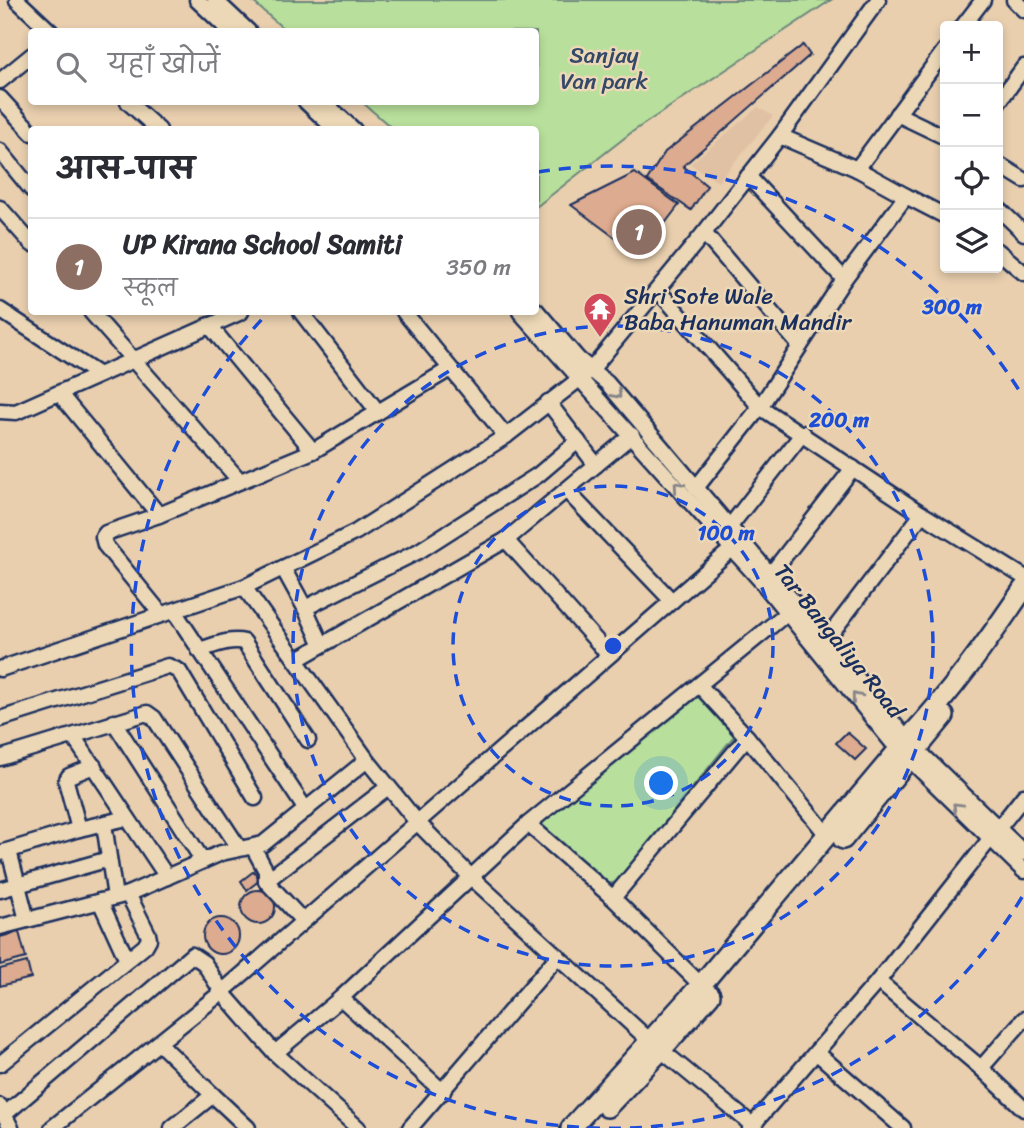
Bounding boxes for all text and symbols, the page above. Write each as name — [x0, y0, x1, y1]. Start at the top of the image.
map controls — [940, 21, 1003, 273]
button: + — [940, 21, 1003, 84]
search box — [28, 28, 539, 105]
park label: Sanjay Van park — [560, 35, 648, 102]
text: यहाँ खोजें — [108, 41, 220, 87]
icon: search — [52, 48, 90, 86]
button: − — [940, 84, 1003, 147]
text: आस-पास — [56, 142, 195, 196]
button: locate — [940, 147, 1003, 210]
pin: 1 — [616, 206, 662, 258]
button: layers — [940, 210, 1003, 273]
text: UP Kirana School Samiti — [123, 221, 402, 267]
text: 1 — [74, 247, 84, 288]
text: 350 m — [446, 247, 511, 288]
text: स्कूल — [123, 268, 178, 309]
place label: Shri Sote Wale Baba Hanuman Mandir — [624, 276, 853, 343]
text: 300 m — [921, 288, 983, 326]
temple icon: Shri Sote Wale Baba Hanuman Mandir — [581, 290, 619, 339]
one-way arrow — [608, 387, 621, 399]
text: 200 m — [808, 401, 870, 439]
one-way arrow — [674, 481, 686, 494]
text: 100 m — [697, 514, 755, 552]
street label: Tar Bangaliya Road — [763, 554, 916, 730]
centre of rings — [601, 634, 625, 658]
one-way arrow — [852, 692, 865, 704]
your location — [644, 766, 678, 800]
one-way arrow — [953, 802, 966, 815]

